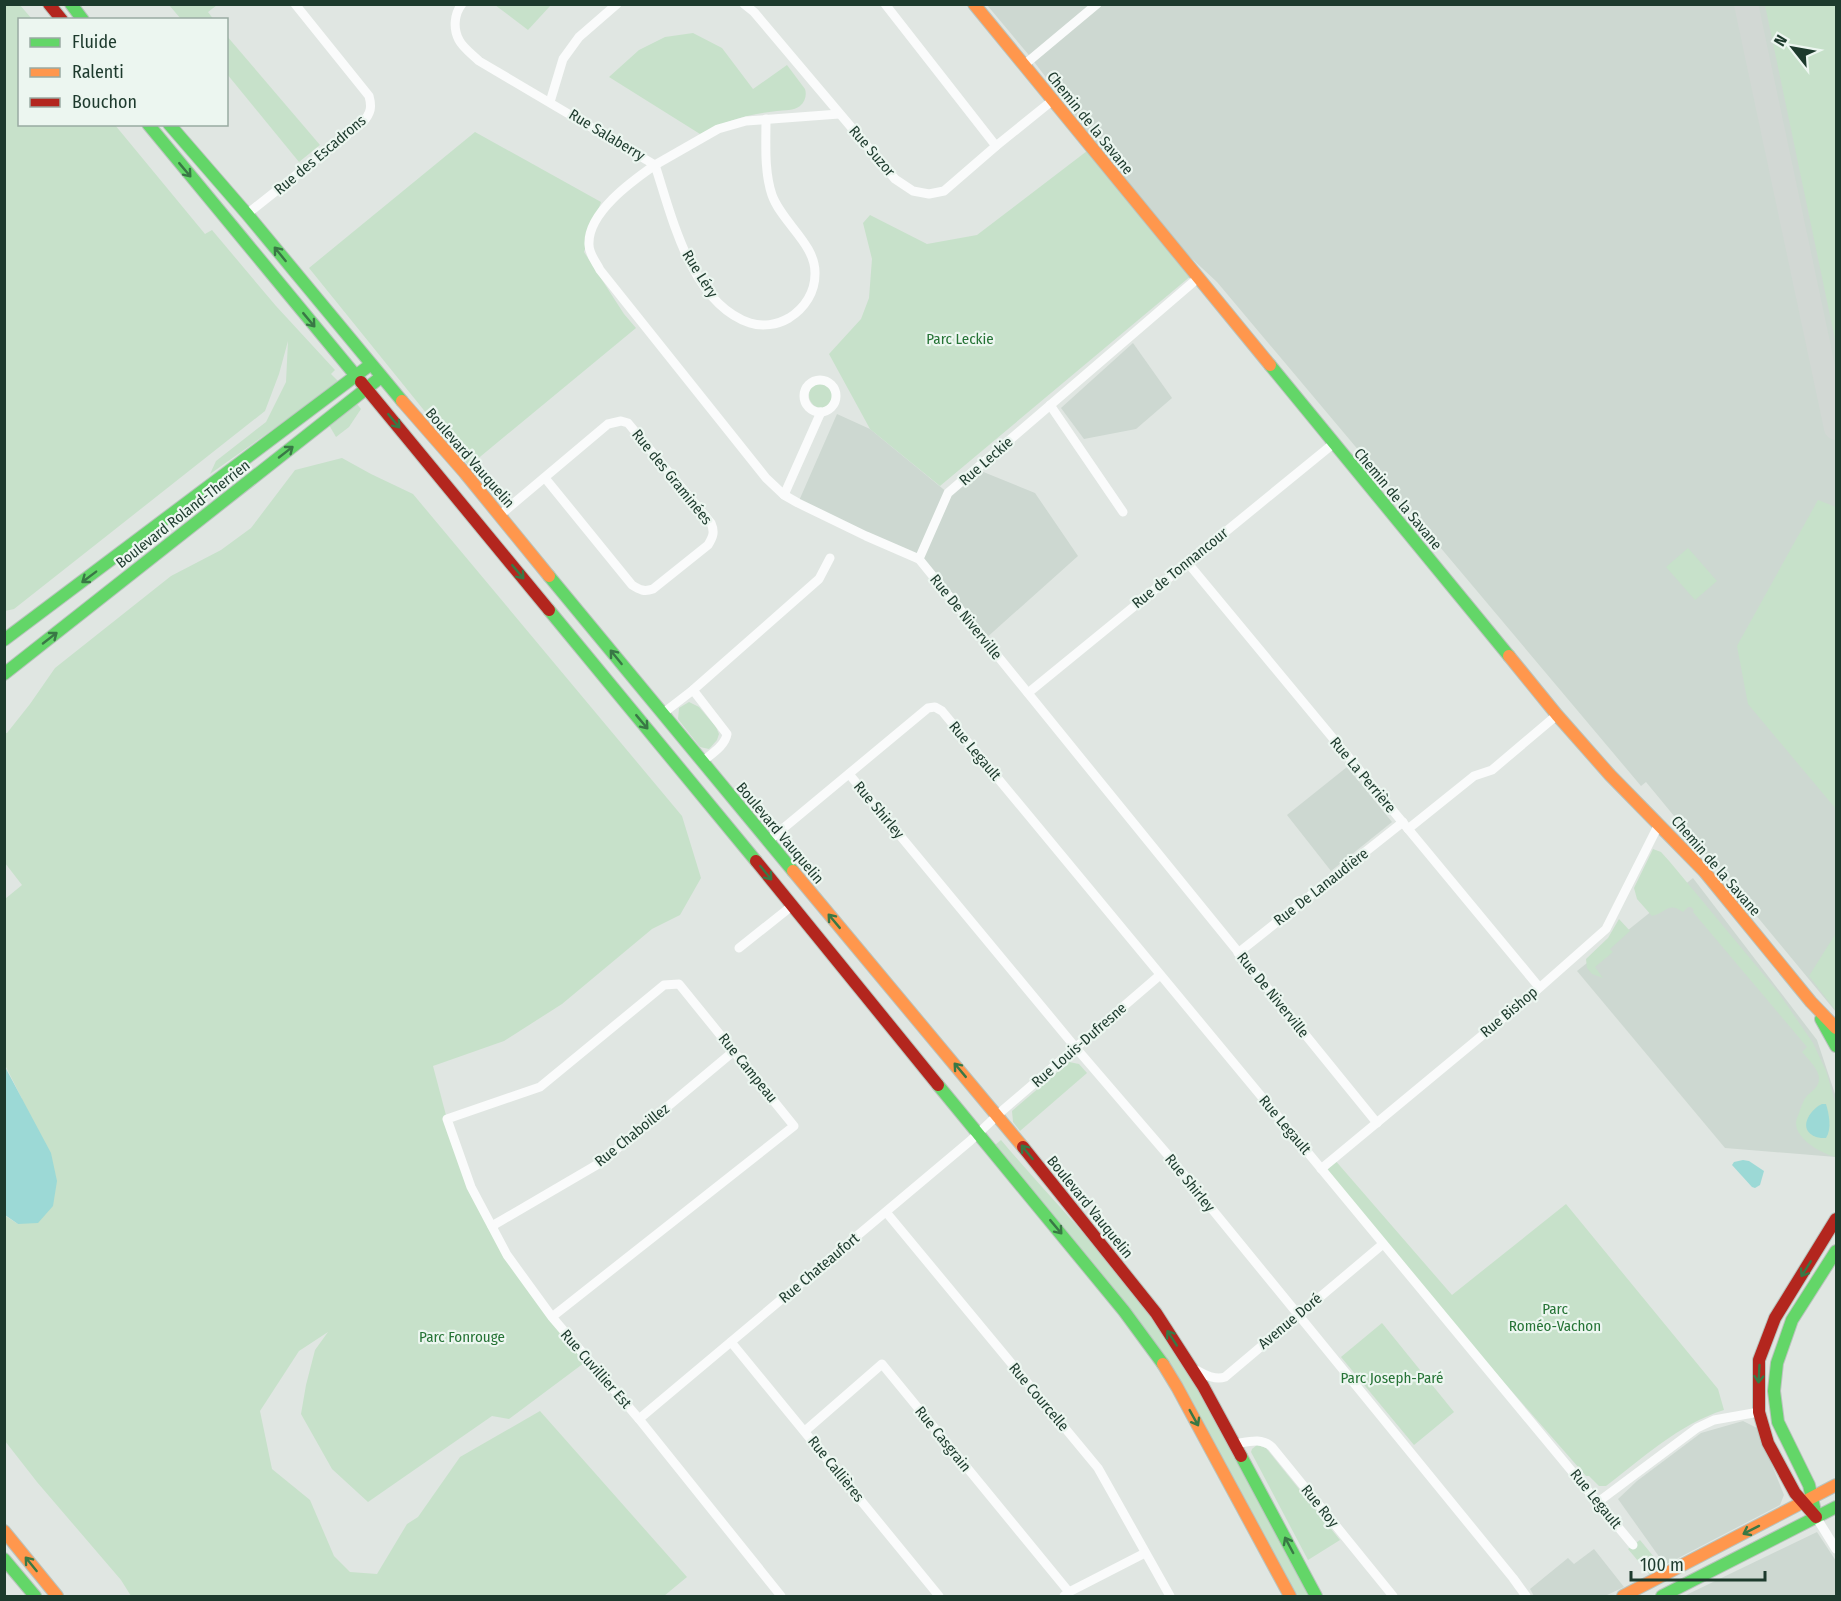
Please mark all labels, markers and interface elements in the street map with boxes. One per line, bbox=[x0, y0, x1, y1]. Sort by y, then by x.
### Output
legend bbox=[18, 18, 228, 126]
north arrow bbox=[1763, 18, 1823, 78]
text: Fluide bbox=[72, 31, 117, 53]
text: N bbox=[1770, 32, 1791, 50]
text: Ralenti bbox=[72, 61, 124, 83]
street label: Chemin de la Savane bbox=[1043, 68, 1137, 178]
text: Bouchon bbox=[72, 91, 137, 113]
street label: Rue Salaberry bbox=[566, 105, 648, 165]
street label: Rue des Escadrons bbox=[270, 111, 370, 199]
street label: Rue Suzor bbox=[845, 122, 899, 181]
one-way arrow bbox=[179, 162, 192, 178]
one-way arrow bbox=[273, 247, 287, 262]
street label: Rue Léry bbox=[678, 247, 722, 301]
one-way arrow bbox=[303, 312, 316, 328]
park label: Parc Leckie bbox=[926, 330, 994, 348]
street label: Boulevard Vauquelin bbox=[422, 404, 518, 512]
one-way arrow bbox=[387, 413, 401, 428]
street label: Rue des Graminées bbox=[628, 426, 716, 528]
street label: Rue Leckie bbox=[955, 433, 1017, 489]
street label: Chemin de la Savane bbox=[1350, 445, 1446, 553]
one-way arrow bbox=[278, 446, 294, 459]
street label: Boulevard Roland-Therrien bbox=[112, 456, 254, 572]
street label: Rue de Tonnancour bbox=[1128, 523, 1232, 612]
one-way arrow bbox=[511, 564, 525, 579]
one-way arrow bbox=[81, 571, 97, 583]
street label: Rue De Niverville bbox=[926, 571, 1006, 663]
one-way arrow bbox=[42, 631, 58, 644]
one-way arrow bbox=[610, 649, 623, 665]
one-way arrow bbox=[635, 714, 649, 729]
street label: Rue Legault bbox=[945, 718, 1005, 784]
street label: Rue La Perrière bbox=[1326, 734, 1400, 816]
street label: Rue Shirley bbox=[850, 778, 908, 843]
street label: Boulevard Vauquelin bbox=[732, 779, 828, 887]
street label: Chemin de la Savane bbox=[1668, 812, 1764, 920]
street label: Rue De Lanaudière bbox=[1270, 844, 1372, 930]
one-way arrow bbox=[760, 864, 773, 880]
one-way arrow bbox=[827, 914, 841, 929]
street label: Rue De Niverville bbox=[1233, 949, 1313, 1041]
street label: Rue Bishop bbox=[1477, 983, 1541, 1041]
street label: Rue Louis-Dufresne bbox=[1028, 999, 1130, 1091]
street label: Rue Campeau bbox=[715, 1030, 781, 1106]
one-way arrow bbox=[953, 1063, 967, 1078]
street label: Rue Legault bbox=[1255, 1092, 1315, 1158]
street label: Rue Chaboillez bbox=[591, 1100, 673, 1170]
one-way arrow bbox=[1020, 1144, 1033, 1160]
street label: Rue Shirley bbox=[1161, 1150, 1219, 1216]
street label: Boulevard Vauquelin bbox=[1043, 1152, 1137, 1262]
one-way arrow bbox=[1049, 1219, 1062, 1235]
street label: Rue Chateaufort bbox=[775, 1229, 863, 1307]
one-way arrow bbox=[1800, 1260, 1812, 1277]
street label: Avenue Doré bbox=[1255, 1289, 1325, 1353]
park label: Parc Roméo-Vachon bbox=[1509, 1300, 1601, 1335]
street label: Rue Cuvillier Est bbox=[557, 1326, 635, 1412]
park label: Parc Fonrouge bbox=[419, 1328, 505, 1346]
one-way arrow bbox=[1166, 1330, 1179, 1347]
street label: Rue Courcelle bbox=[1005, 1359, 1073, 1435]
one-way arrow bbox=[1753, 1363, 1764, 1383]
park label: Parc Joseph-Paré bbox=[1340, 1369, 1444, 1387]
street label: Rue Casgrain bbox=[911, 1403, 975, 1475]
one-way arrow bbox=[1189, 1409, 1201, 1426]
street label: Rue Callières bbox=[804, 1432, 868, 1506]
street label: Rue Legault bbox=[1567, 1466, 1626, 1533]
street label: Rue Roy bbox=[1297, 1481, 1343, 1531]
one-way arrow bbox=[1743, 1524, 1760, 1536]
one-way arrow bbox=[1283, 1536, 1294, 1554]
scale bar bbox=[1631, 1544, 1764, 1582]
text: 100 m bbox=[1640, 1554, 1684, 1576]
one-way arrow bbox=[24, 1556, 37, 1572]

